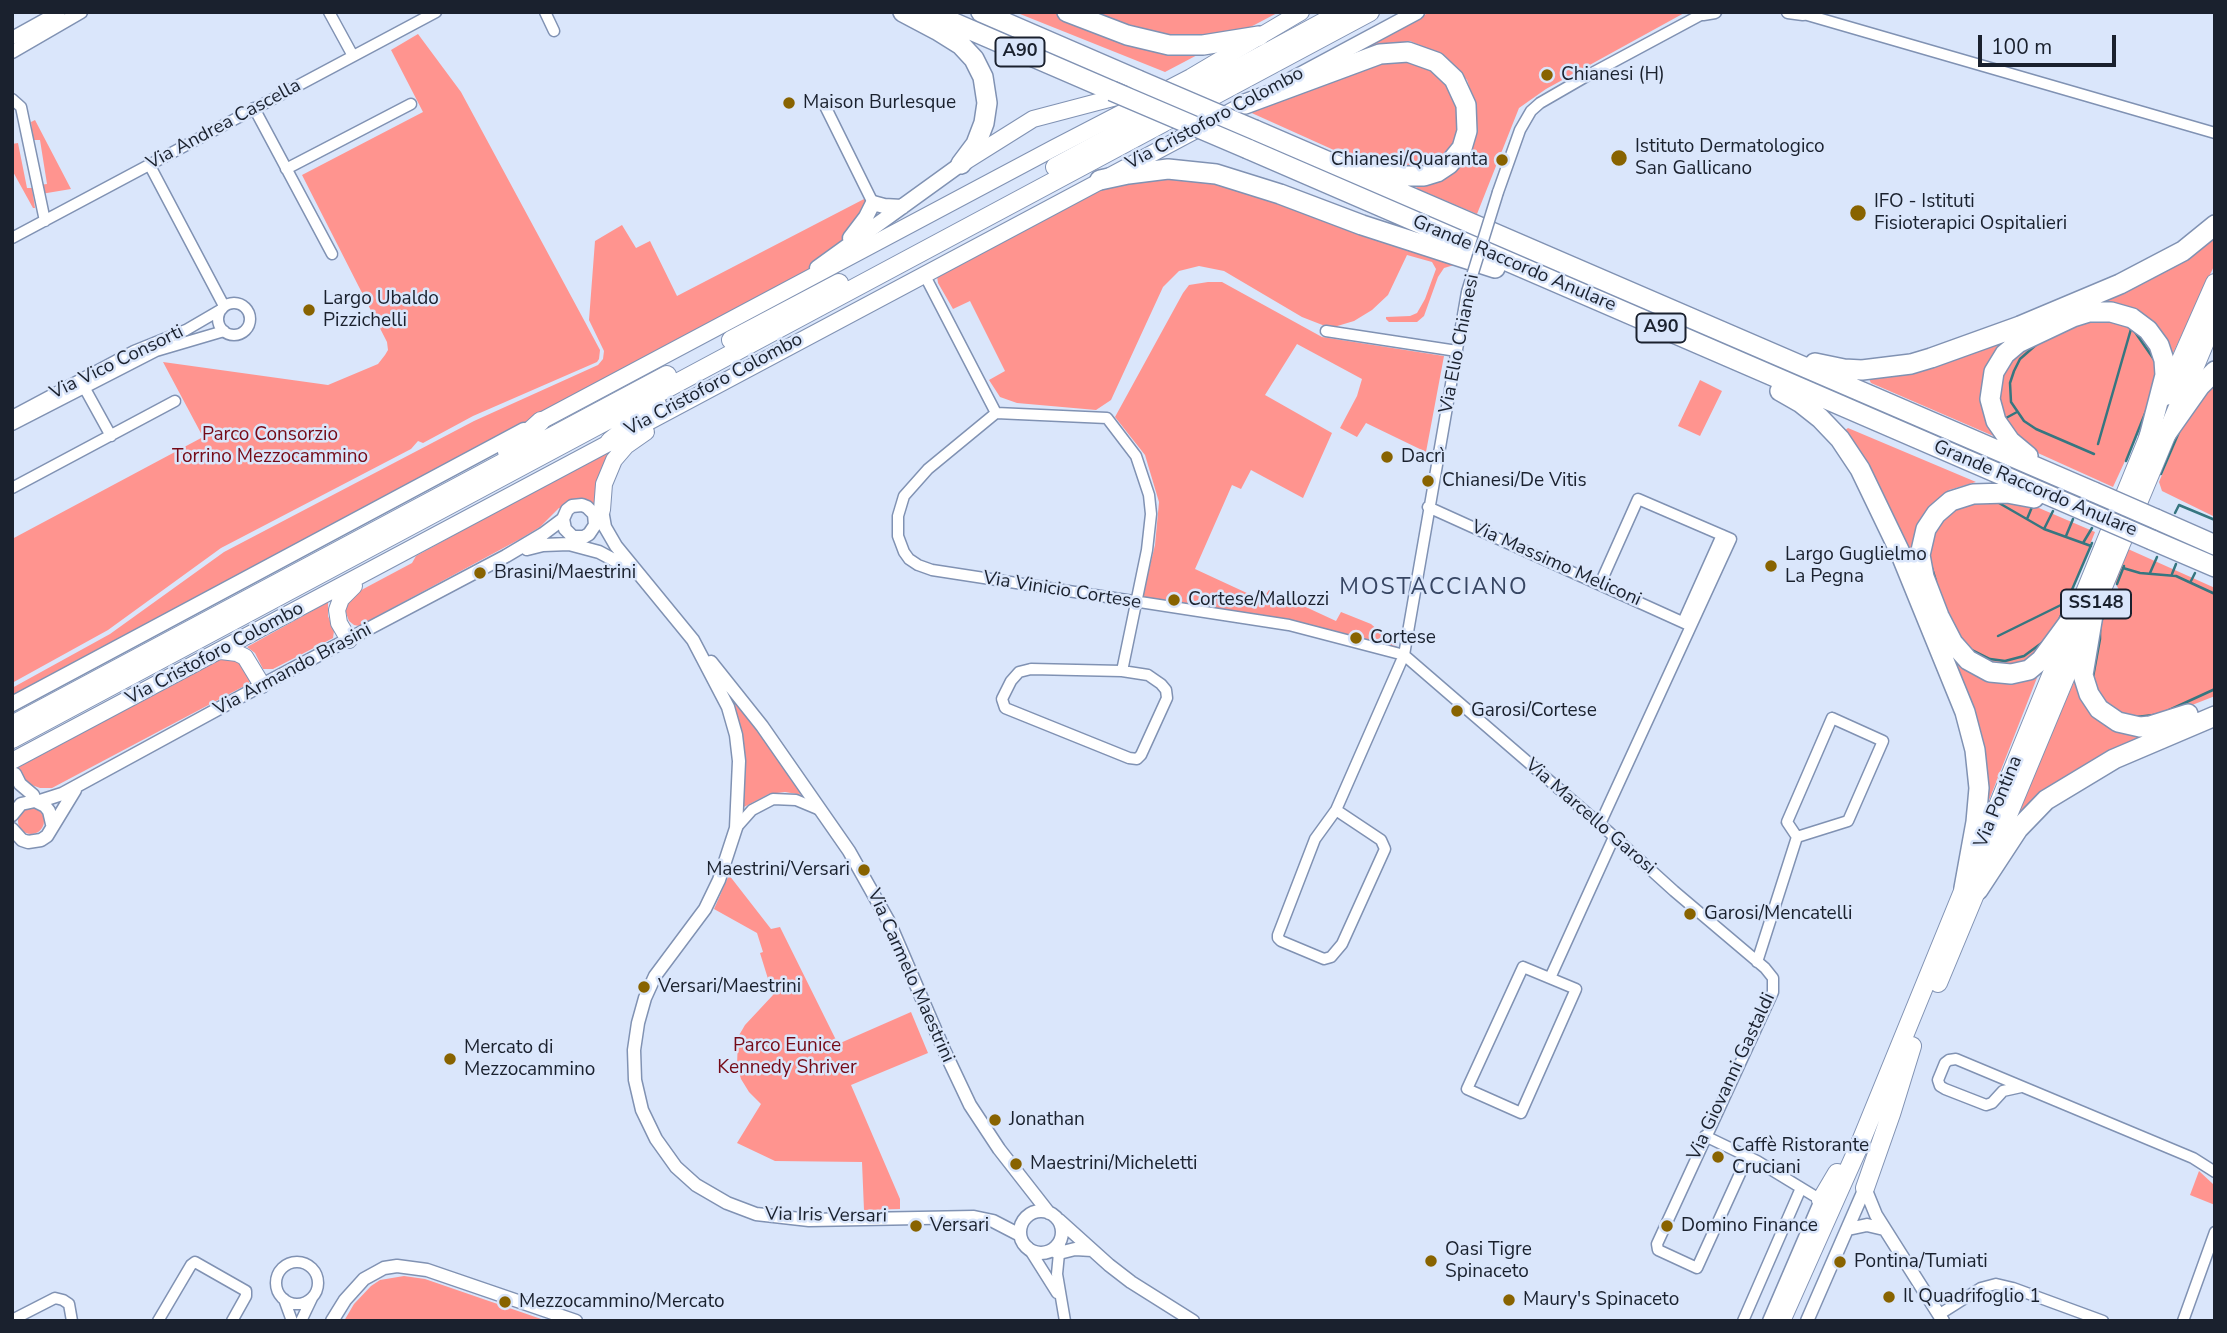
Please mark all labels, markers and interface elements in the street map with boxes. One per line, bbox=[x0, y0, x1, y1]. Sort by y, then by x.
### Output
scale bar bbox=[1982, 21, 2120, 65]
text: 100 m bbox=[1991, 33, 2052, 61]
road number: A90 bbox=[996, 38, 1044, 66]
street label: Via Cristoforo Colombo bbox=[1122, 62, 1308, 176]
place label: Chianesi (H) bbox=[1561, 64, 1665, 86]
marker: Chianesi (H) bbox=[1539, 67, 1555, 83]
street label: Via Andrea Cascella bbox=[143, 75, 305, 175]
place label: Maison Burlesque bbox=[803, 92, 956, 114]
marker: Maison Burlesque bbox=[781, 95, 797, 111]
place label: Istituto Dermatologico San Gallicano bbox=[1635, 136, 1825, 180]
marker: Istituto Dermatologico San Gallicano bbox=[1609, 148, 1629, 168]
place label: Chianesi/Quaranta bbox=[1331, 149, 1488, 171]
marker: Chianesi/Quaranta bbox=[1494, 152, 1510, 168]
place label: IFO - Istituti Fisioterapici Ospitalieri bbox=[1874, 191, 2067, 235]
marker: IFO - Istituti Fisioterapici Ospitalieri bbox=[1848, 203, 1868, 223]
street label: Grande Raccordo Anulare bbox=[1409, 211, 1619, 317]
street label: Via Elio Chianesi bbox=[1435, 272, 1485, 416]
place label: Largo Ubaldo Pizzichelli bbox=[323, 288, 439, 332]
marker: Largo Ubaldo Pizzichelli bbox=[301, 302, 317, 318]
road number: A90 bbox=[1636, 314, 1686, 342]
street label: Via Vico Consorti bbox=[47, 321, 187, 405]
street label: Via Cristoforo Colombo bbox=[621, 328, 807, 442]
park label: Parco Consorzio Torrino Mezzocammino bbox=[172, 424, 368, 468]
street label: Grande Raccordo Anulare bbox=[1930, 436, 2140, 542]
place label: Dacrì bbox=[1401, 446, 1445, 468]
marker: Dacrì bbox=[1379, 449, 1395, 465]
place label: Chianesi/De Vitis bbox=[1442, 470, 1587, 492]
marker: Chianesi/De Vitis bbox=[1420, 473, 1436, 489]
street label: Via Massimo Meliconi bbox=[1467, 516, 1645, 612]
place label: Largo Guglielmo La Pegna bbox=[1785, 544, 1927, 588]
marker: Largo Guglielmo La Pegna bbox=[1763, 558, 1779, 574]
place label: Brasini/Maestrini bbox=[494, 562, 636, 584]
marker: Brasini/Maestrini bbox=[472, 565, 488, 581]
street label: Via Vinicio Cortese bbox=[981, 567, 1143, 615]
district label: MOSTACCIANO bbox=[1341, 574, 1527, 602]
place label: Cortese/Mallozzi bbox=[1188, 589, 1329, 611]
road number: SS148 bbox=[2061, 590, 2131, 618]
marker: Cortese/Mallozzi bbox=[1166, 592, 1182, 608]
street label: Via Cristoforo Colombo bbox=[122, 597, 308, 711]
street label: Via Armando Brasini bbox=[210, 619, 376, 721]
place label: Cortese bbox=[1370, 627, 1436, 649]
marker: Cortese bbox=[1348, 630, 1364, 646]
place label: Garosi/Cortese bbox=[1471, 700, 1597, 722]
marker: Garosi/Cortese bbox=[1449, 703, 1465, 719]
street label: Via Pontina bbox=[1970, 753, 2028, 851]
street label: Via Marcello Garosi bbox=[1520, 754, 1660, 880]
place label: Maestrini/Versari bbox=[706, 859, 850, 881]
marker: Maestrini/Versari bbox=[856, 862, 872, 878]
street label: Via Carmelo Maestrini bbox=[861, 886, 959, 1066]
place label: Garosi/Mencatelli bbox=[1704, 903, 1852, 925]
marker: Garosi/Mencatelli bbox=[1682, 906, 1698, 922]
place label: Versari/Maestrini bbox=[658, 976, 801, 998]
marker: Versari/Maestrini bbox=[636, 979, 652, 995]
street label: Via Giovanni Gastaldi bbox=[1683, 990, 1781, 1164]
park label: Parco Eunice Kennedy Shriver bbox=[717, 1035, 857, 1079]
place label: Mercato di Mezzocammino bbox=[464, 1037, 595, 1081]
marker: Mercato di Mezzocammino bbox=[442, 1051, 458, 1067]
place label: Jonathan bbox=[1009, 1109, 1085, 1131]
marker: Jonathan bbox=[987, 1112, 1003, 1128]
place label: Caffè Ristorante Cruciani bbox=[1732, 1135, 1869, 1179]
marker: Caffè Ristorante Cruciani bbox=[1710, 1149, 1726, 1165]
place label: Maestrini/Micheletti bbox=[1030, 1153, 1197, 1175]
marker: Maestrini/Micheletti bbox=[1008, 1156, 1024, 1172]
street label: Via Iris Versari bbox=[765, 1204, 887, 1228]
place label: Versari bbox=[930, 1215, 989, 1237]
place label: Domino Finance bbox=[1681, 1215, 1818, 1237]
marker: Versari bbox=[908, 1218, 924, 1234]
marker: Domino Finance bbox=[1659, 1218, 1675, 1234]
place label: Oasi Tigre Spinaceto bbox=[1445, 1239, 1532, 1283]
place label: Pontina/Tumiati bbox=[1854, 1251, 1988, 1273]
marker: Oasi Tigre Spinaceto bbox=[1423, 1253, 1439, 1269]
marker: Pontina/Tumiati bbox=[1832, 1254, 1848, 1270]
place label: Il Quadrifoglio 1 bbox=[1903, 1286, 2041, 1308]
place label: Maury's Spinaceto bbox=[1523, 1289, 1679, 1311]
marker: Il Quadrifoglio 1 bbox=[1881, 1289, 1897, 1305]
place label: Mezzocammino/Mercato bbox=[519, 1291, 725, 1313]
marker: Maury's Spinaceto bbox=[1501, 1292, 1517, 1308]
marker: Mezzocammino/Mercato bbox=[497, 1294, 513, 1310]

